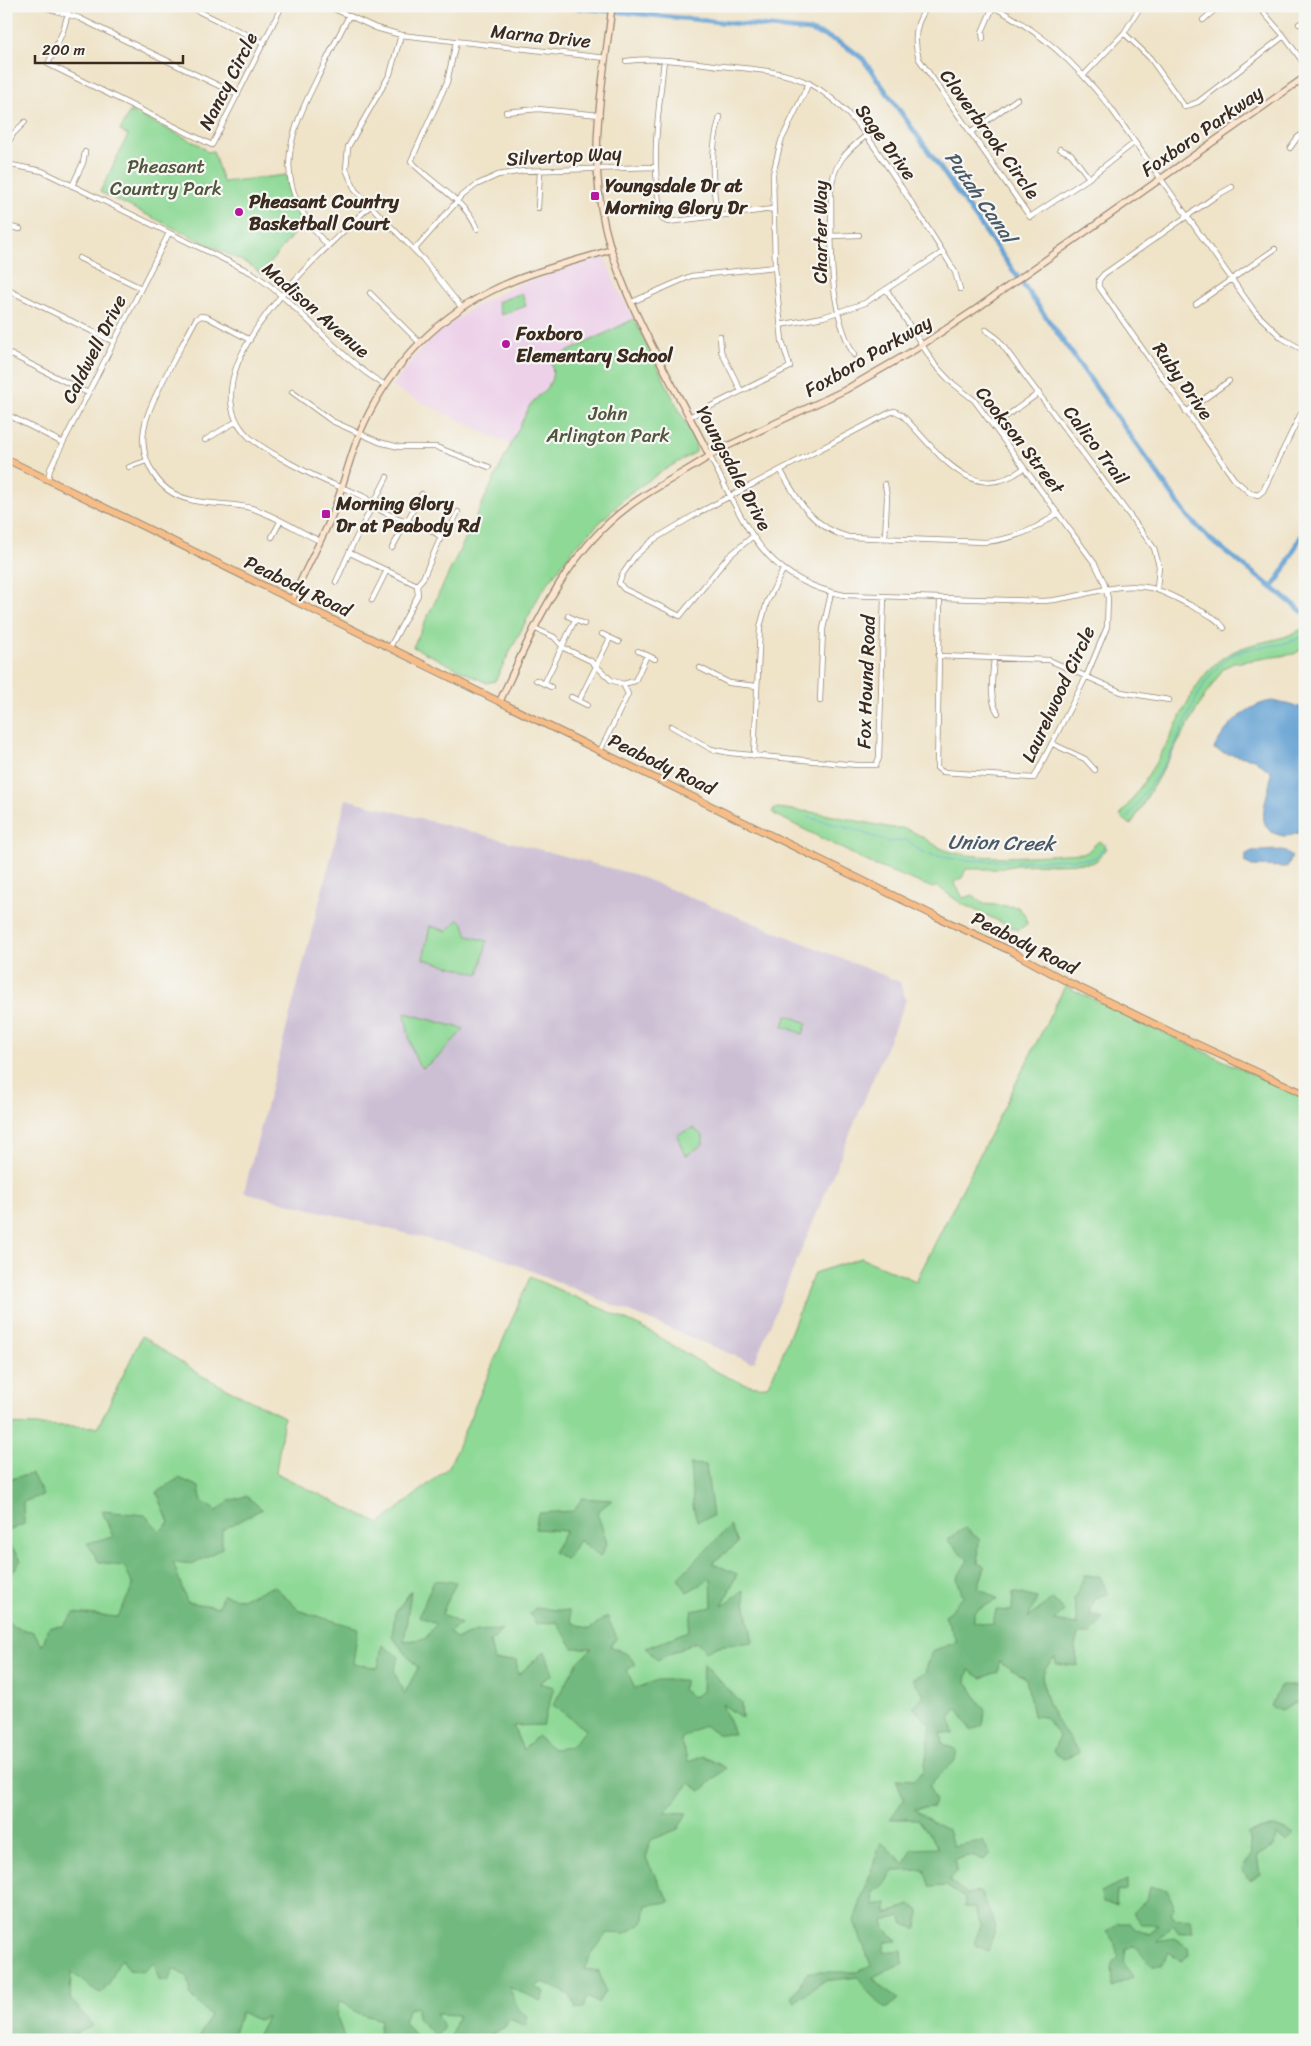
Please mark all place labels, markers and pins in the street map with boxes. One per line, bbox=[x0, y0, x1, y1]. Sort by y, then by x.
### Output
place label: Youngsdale Dr at Morning Glory Dr bbox=[604, 169, 749, 224]
place label: Pheasant Country Basketball Court bbox=[249, 185, 400, 240]
marker: Youngsdale Dr at Morning Glory Dr bbox=[589, 190, 601, 202]
marker: Pheasant Country Basketball Court bbox=[233, 206, 245, 218]
place label: Foxboro Elementary School bbox=[515, 317, 673, 372]
marker: Foxboro Elementary School bbox=[500, 338, 512, 350]
place label: Morning Glory Dr at Peabody Rd bbox=[335, 487, 481, 542]
marker: Morning Glory Dr at Peabody Rd bbox=[320, 508, 332, 520]

